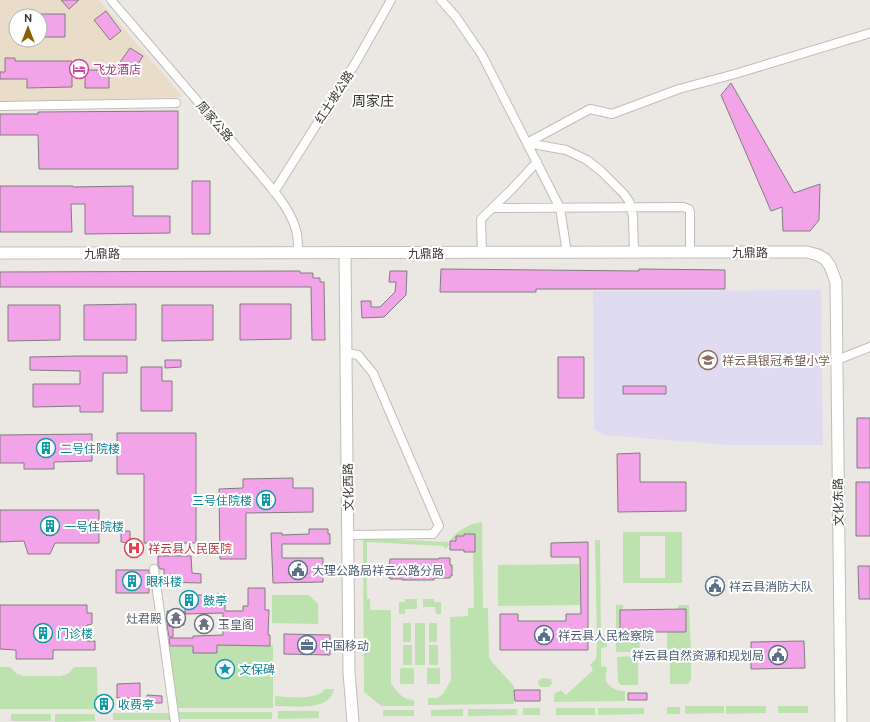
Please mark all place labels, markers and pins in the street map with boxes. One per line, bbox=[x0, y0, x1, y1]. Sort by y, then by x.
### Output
hotel icon: 飞龙酒店 bbox=[68, 58, 90, 80]
place label: 飞龙酒店 bbox=[93, 63, 141, 76]
school or university icon: 祥云县银冠希望小学 bbox=[697, 349, 719, 371]
place label: 祥云县银冠希望小学 bbox=[722, 354, 830, 367]
building icon: 二号住院楼 bbox=[35, 437, 57, 459]
place label: 二号住院楼 bbox=[60, 442, 120, 455]
building icon: 三号住院楼 bbox=[255, 489, 277, 511]
place label: 三号住院楼 bbox=[192, 494, 252, 507]
building icon: 一号住院楼 bbox=[39, 515, 61, 537]
place label: 一号住院楼 bbox=[64, 520, 124, 533]
hospital icon: 祥云县人民医院 bbox=[123, 537, 145, 559]
place label: 祥云县人民医院 bbox=[148, 542, 232, 555]
public building icon: 大理公路局祥云公路分局 bbox=[287, 559, 309, 581]
place label: 大理公路局祥云公路分局 bbox=[312, 564, 444, 577]
building icon: 眼科楼 bbox=[121, 570, 143, 592]
place label: 眼科楼 bbox=[146, 575, 182, 588]
public building icon: 祥云县消防大队 bbox=[704, 575, 726, 597]
place label: 祥云县消防大队 bbox=[729, 580, 813, 593]
building icon: 鼓亭 bbox=[178, 589, 200, 611]
place label: 鼓亭 bbox=[203, 594, 227, 607]
temple icon: 灶君殿 bbox=[165, 607, 187, 629]
place label: 灶君殿 bbox=[126, 612, 162, 625]
temple icon: 玉皇阁 bbox=[193, 613, 215, 635]
place label: 玉皇阁 bbox=[218, 618, 254, 631]
building icon: 门诊楼 bbox=[32, 622, 54, 644]
public building icon: 祥云县人民检察院 bbox=[533, 624, 555, 646]
place label: 门诊楼 bbox=[57, 627, 93, 640]
place label: 祥云县人民检察院 bbox=[558, 629, 654, 642]
office icon: 中国移动 bbox=[296, 634, 318, 656]
place label: 中国移动 bbox=[321, 639, 369, 652]
public building icon: 祥云县自然资源和规划局 bbox=[767, 644, 789, 666]
place label: 祥云县自然资源和规划局 bbox=[632, 649, 764, 662]
place icon: 文保碑 bbox=[214, 658, 236, 680]
place label: 文保碑 bbox=[239, 663, 275, 676]
building icon: 收费亭 bbox=[93, 693, 115, 715]
place label: 收费亭 bbox=[118, 698, 154, 711]

